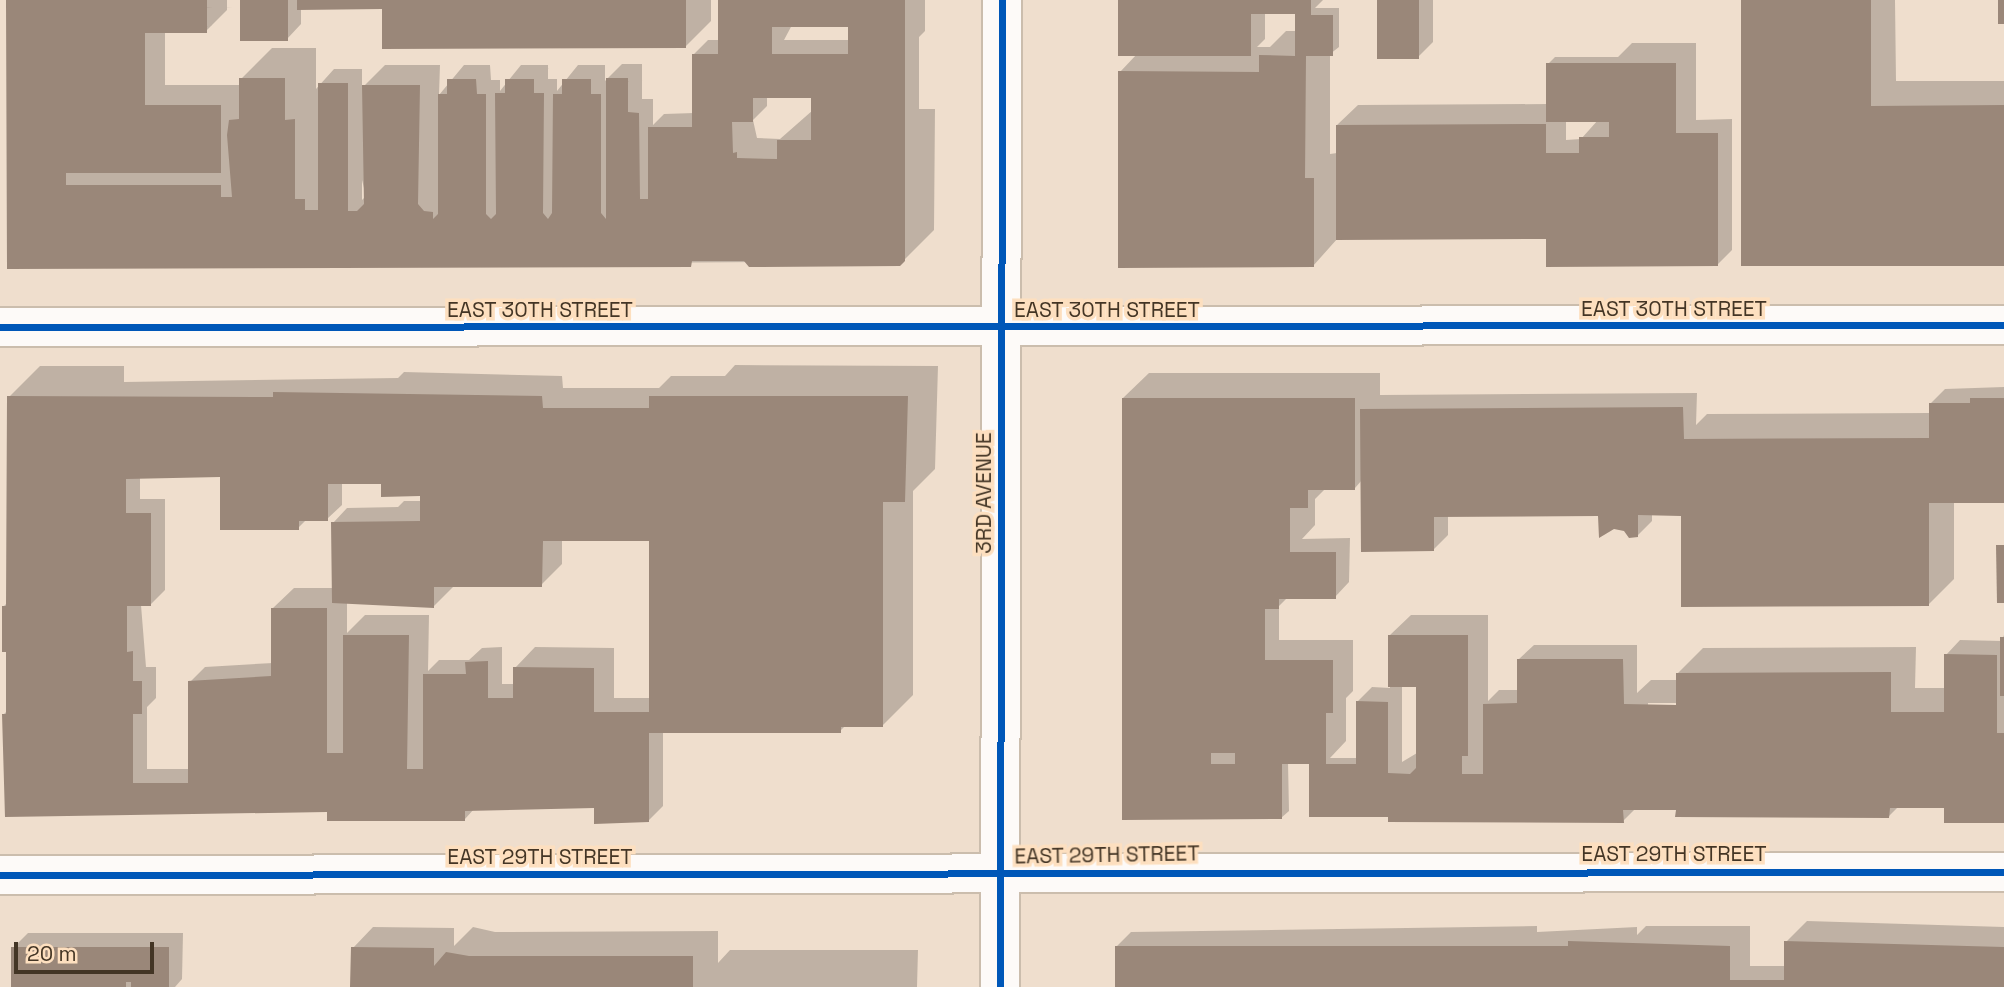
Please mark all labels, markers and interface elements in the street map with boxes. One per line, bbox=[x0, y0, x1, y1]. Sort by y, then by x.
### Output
street label: EAST 30TH STREET bbox=[1581, 296, 1767, 322]
street label: EAST 30TH STREET bbox=[447, 297, 633, 323]
street label: EAST 30TH STREET bbox=[1014, 297, 1200, 323]
street label: 3RD AVENUE bbox=[971, 432, 997, 554]
street label: EAST 29TH STREET bbox=[1014, 841, 1200, 869]
street label: EAST 29TH STREET bbox=[1581, 841, 1767, 867]
street label: EAST 29TH STREET bbox=[447, 844, 633, 870]
scale bar bbox=[18, 928, 158, 972]
text: 20 m bbox=[27, 940, 77, 967]

